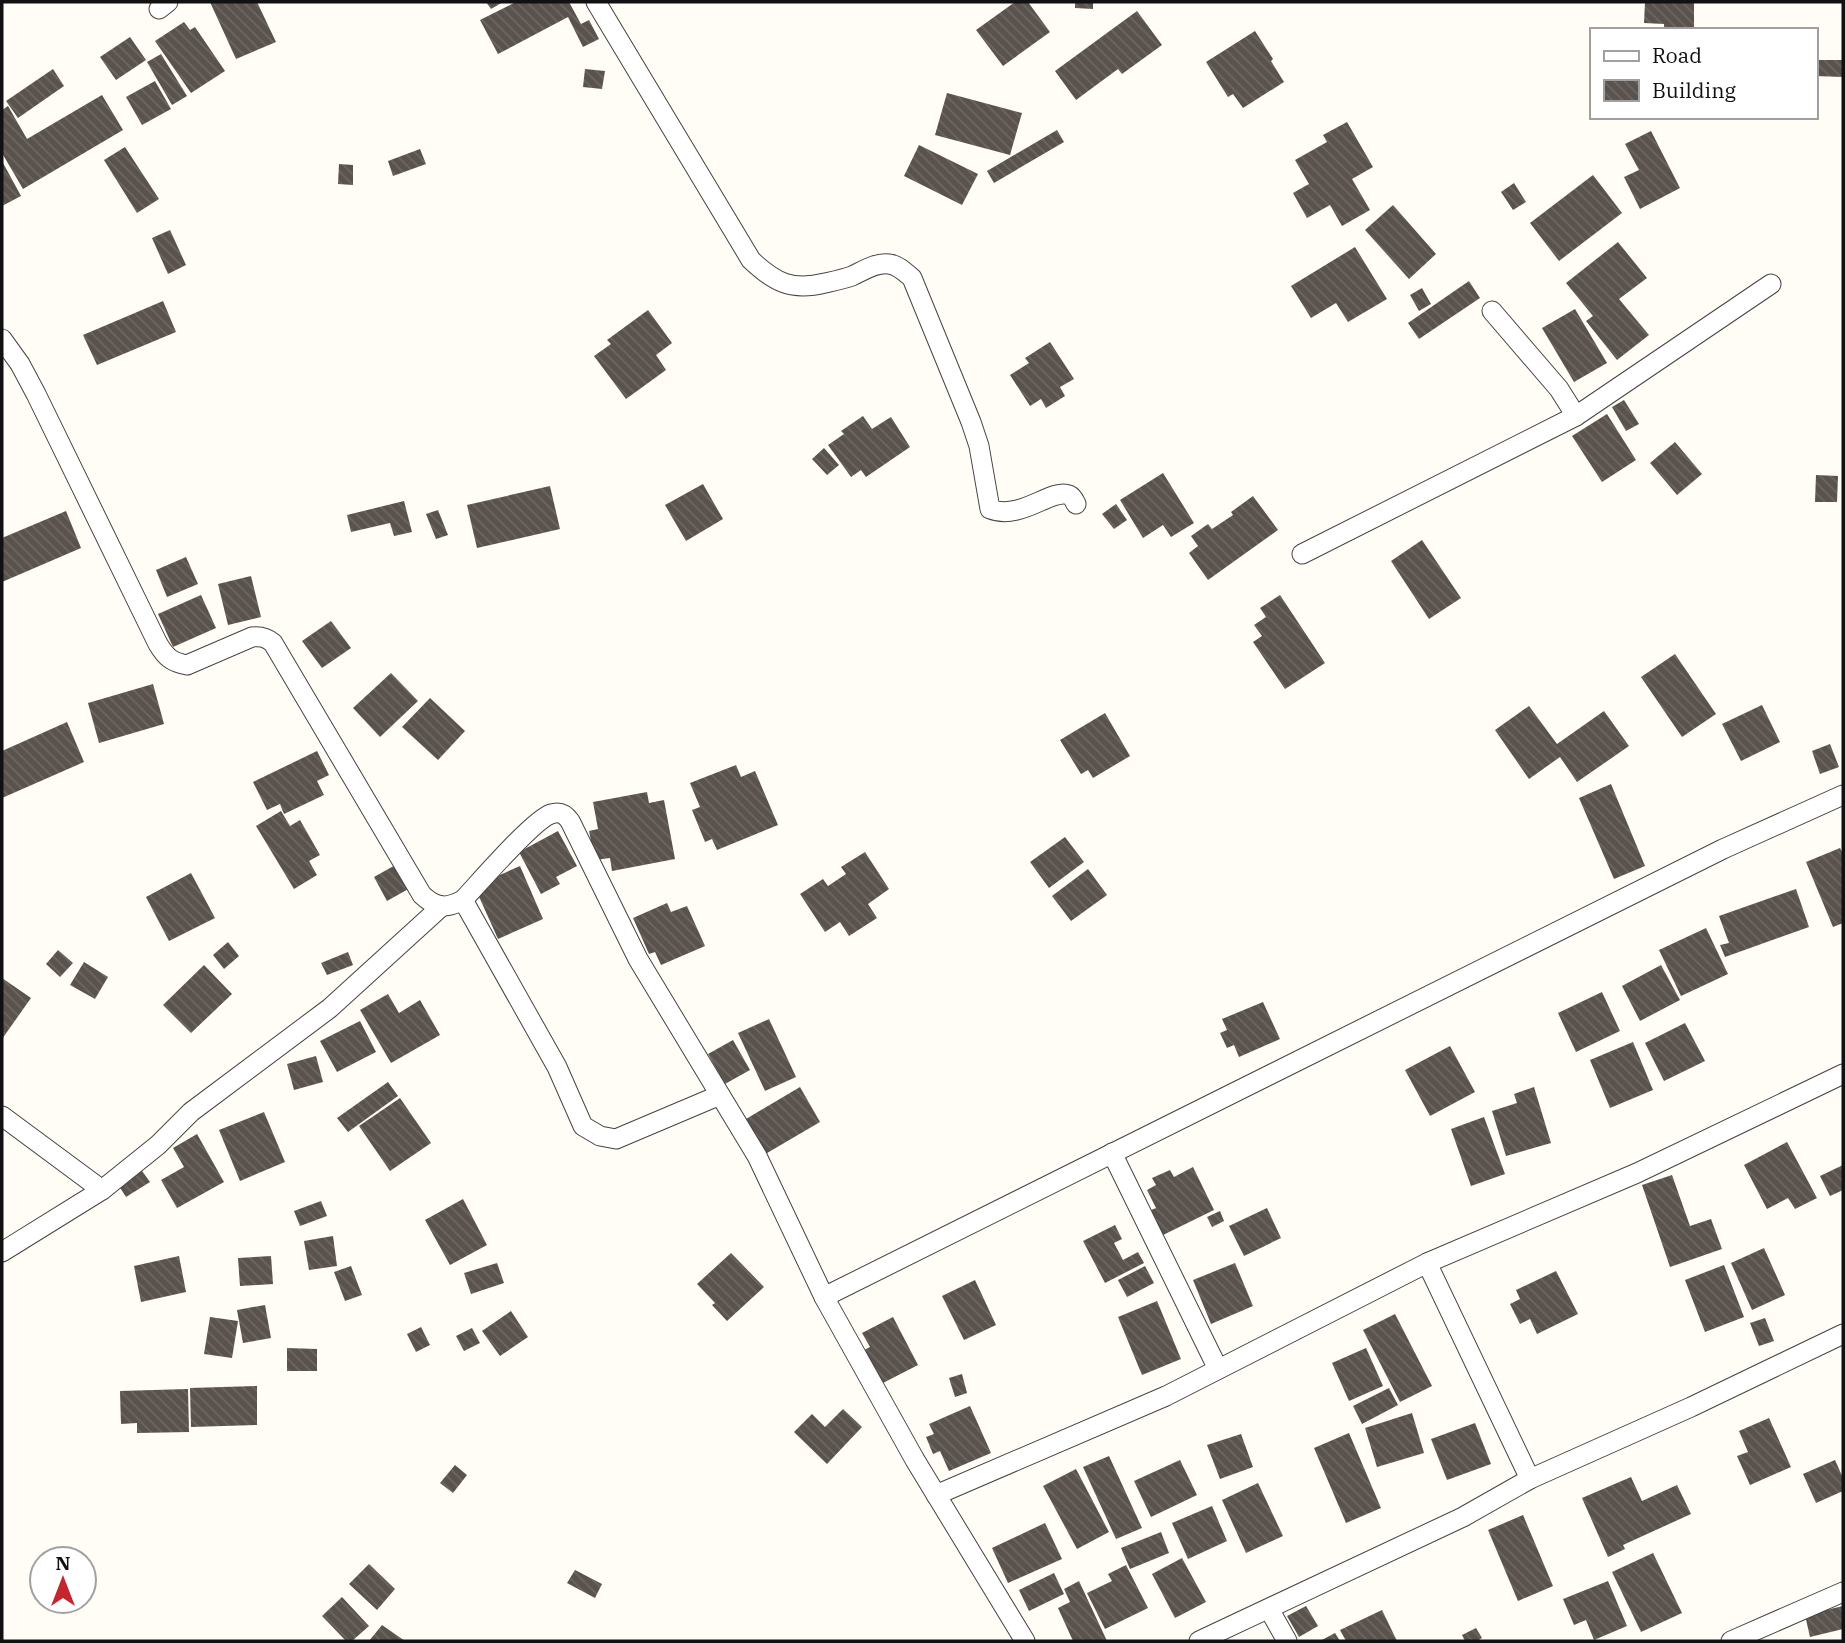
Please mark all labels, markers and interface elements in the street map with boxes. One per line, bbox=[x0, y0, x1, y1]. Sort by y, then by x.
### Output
legend bbox=[1590, 28, 1817, 119]
text: Road bbox=[1652, 41, 1702, 69]
text: Building bbox=[1652, 76, 1737, 104]
north arrow bbox=[28, 1545, 98, 1615]
text: N bbox=[55, 1551, 71, 1575]

